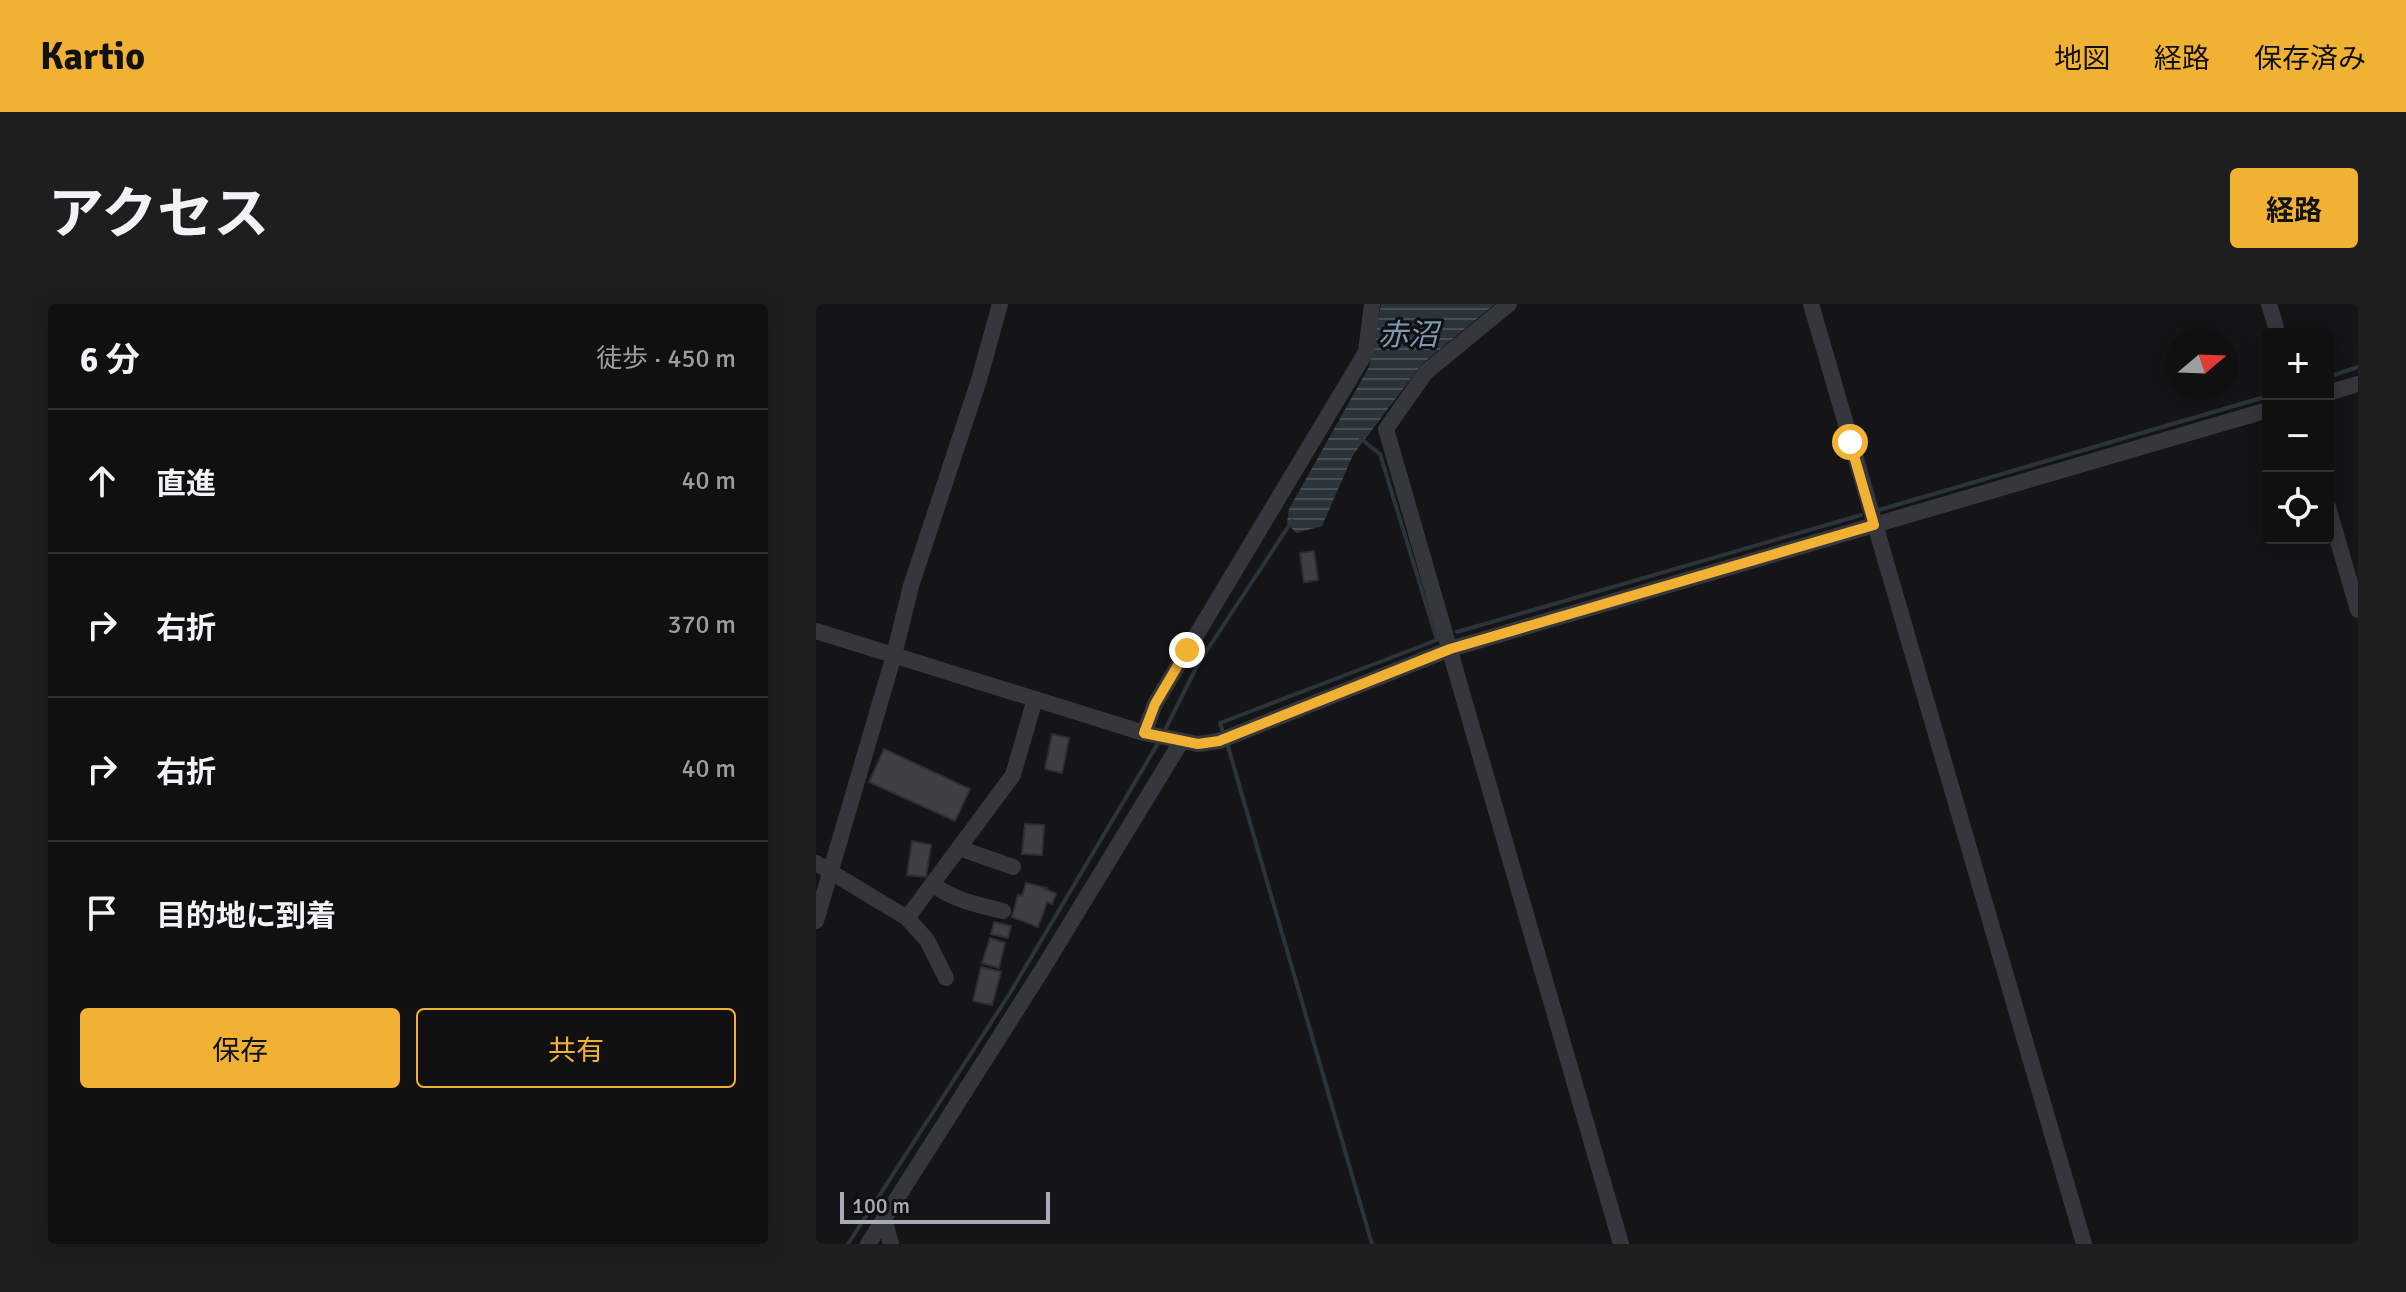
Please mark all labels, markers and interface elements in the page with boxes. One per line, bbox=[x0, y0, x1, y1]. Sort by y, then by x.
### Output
text: Kartio bbox=[40, 33, 145, 80]
text: 地図 bbox=[2054, 42, 2110, 76]
text: 経路 bbox=[2154, 42, 2210, 76]
text: 保存済み bbox=[2254, 42, 2366, 76]
button: 経路 bbox=[2230, 168, 2358, 248]
text: アクセス bbox=[48, 180, 269, 249]
water label: 赤沼 bbox=[1378, 317, 1442, 354]
north arrow bbox=[2166, 328, 2238, 400]
map controls bbox=[2262, 328, 2334, 544]
button: + bbox=[2262, 328, 2334, 400]
text: 6 分 bbox=[80, 339, 140, 381]
text: 徒歩 · 450 m bbox=[596, 343, 736, 375]
button: − bbox=[2262, 400, 2334, 472]
route start bbox=[1832, 424, 1868, 460]
icon: ahead bbox=[80, 459, 124, 503]
text: 40 m bbox=[681, 465, 736, 497]
text: 直進 bbox=[156, 466, 216, 503]
button: locate bbox=[2262, 472, 2334, 544]
icon: right bbox=[80, 603, 124, 647]
text: 370 m bbox=[667, 609, 736, 641]
text: 右折 bbox=[156, 610, 216, 647]
route end bbox=[1169, 632, 1205, 668]
icon: right bbox=[80, 747, 124, 791]
text: 40 m bbox=[681, 753, 736, 785]
text: 右折 bbox=[156, 754, 216, 791]
icon: arrive bbox=[80, 891, 124, 935]
text: 目的地に到着 bbox=[156, 898, 336, 935]
button: 保存 bbox=[80, 1008, 400, 1088]
button: 共有 bbox=[416, 1008, 736, 1088]
scale bar bbox=[840, 1188, 1050, 1224]
text: 100 m bbox=[852, 1192, 910, 1219]

